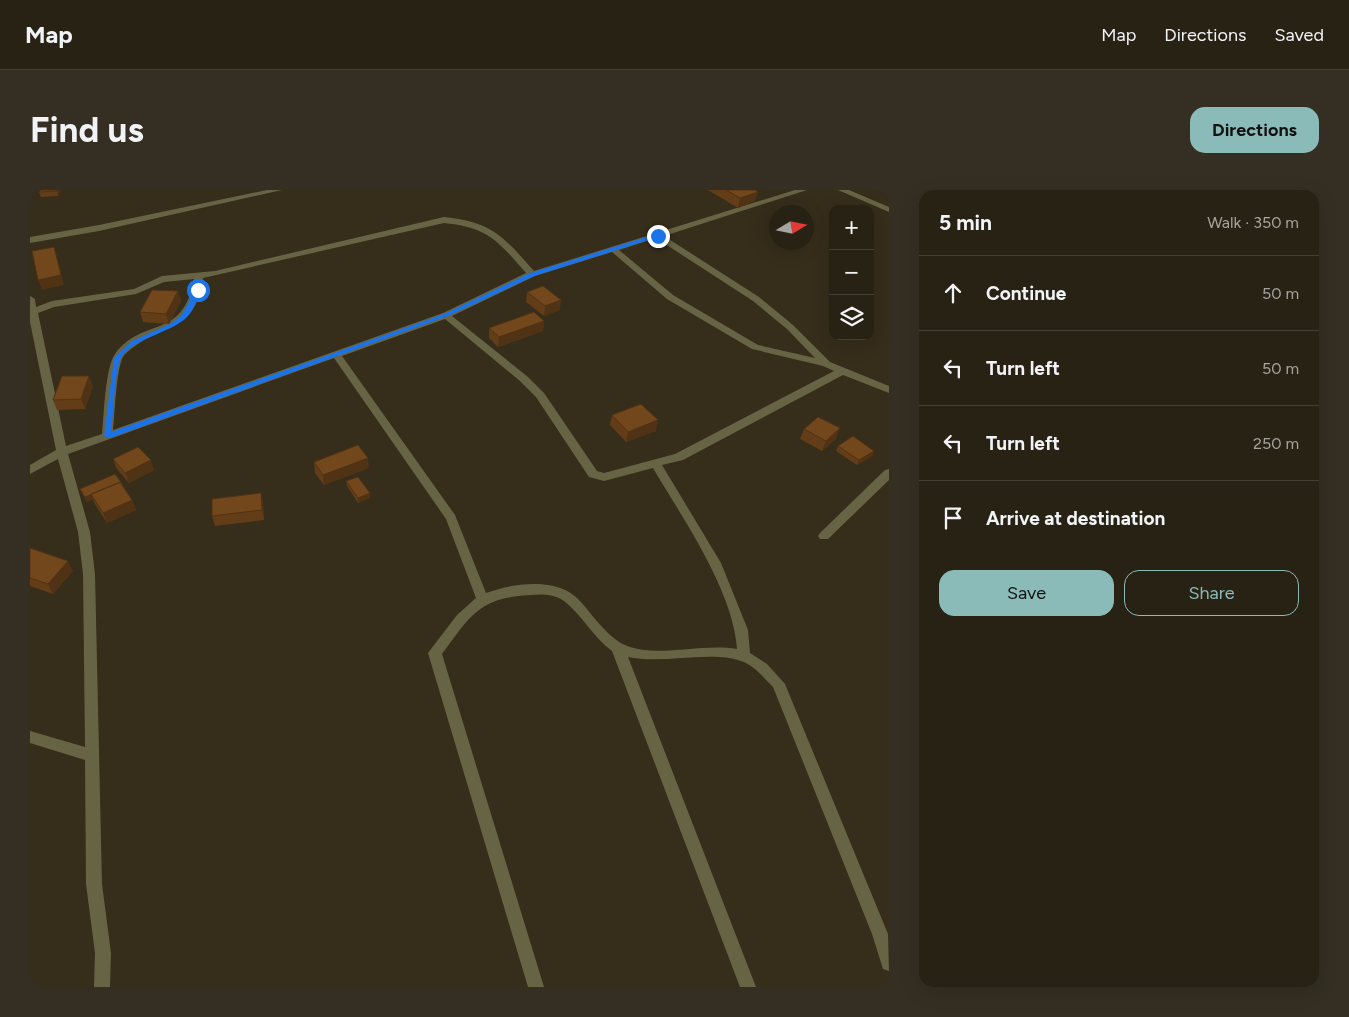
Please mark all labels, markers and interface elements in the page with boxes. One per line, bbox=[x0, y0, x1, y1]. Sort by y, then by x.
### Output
text: Map bbox=[25, 20, 73, 49]
text: Map bbox=[1101, 24, 1136, 46]
text: Directions bbox=[1164, 24, 1246, 46]
text: Saved bbox=[1274, 24, 1324, 46]
button: Directions bbox=[1190, 107, 1319, 153]
text: Find us bbox=[30, 109, 144, 151]
north arrow bbox=[769, 205, 814, 250]
map controls bbox=[829, 205, 874, 340]
button: + bbox=[829, 205, 874, 250]
text: 5 min bbox=[939, 210, 992, 235]
text: Walk · 350 m bbox=[1207, 213, 1299, 232]
route end bbox=[647, 225, 670, 248]
button: − bbox=[829, 250, 874, 295]
route start bbox=[187, 279, 210, 302]
icon: ahead bbox=[939, 279, 967, 307]
text: Continue bbox=[986, 282, 1066, 305]
text: 50 m bbox=[1262, 284, 1299, 303]
button: layers bbox=[829, 295, 874, 340]
icon: left bbox=[939, 354, 967, 382]
text: Turn left bbox=[986, 357, 1060, 380]
text: 50 m bbox=[1262, 359, 1299, 378]
icon: left bbox=[939, 429, 967, 457]
text: Turn left bbox=[986, 432, 1060, 455]
text: 250 m bbox=[1253, 434, 1299, 453]
icon: arrive bbox=[939, 504, 967, 532]
text: Arrive at destination bbox=[986, 507, 1165, 530]
button: Save bbox=[939, 570, 1114, 616]
button: Share bbox=[1124, 570, 1299, 616]

